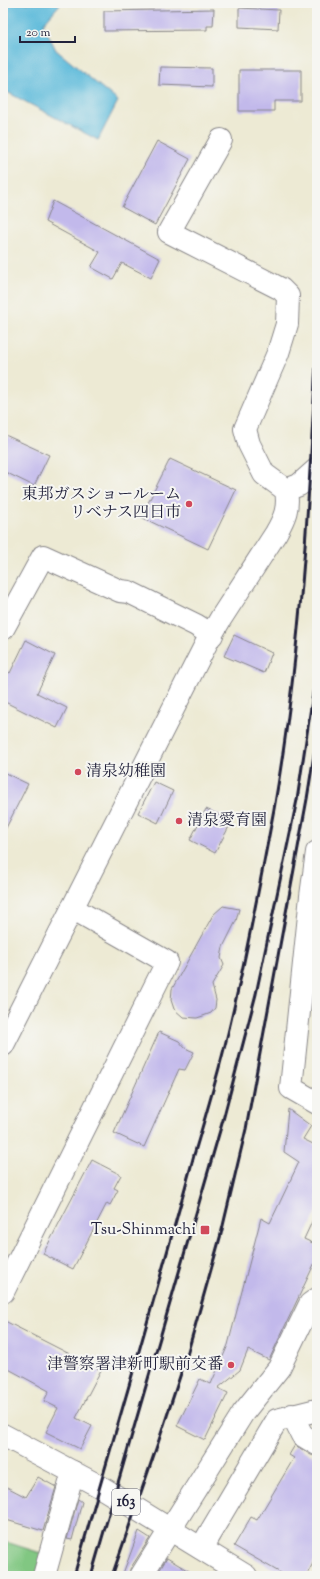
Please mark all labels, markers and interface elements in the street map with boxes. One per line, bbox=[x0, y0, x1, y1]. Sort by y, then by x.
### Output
scale bar bbox=[20, 18, 75, 44]
text: 20 m bbox=[26, 24, 51, 42]
place label: 東邦ガスショールーム リベナス四日市 bbox=[22, 484, 181, 525]
marker: 東邦ガスショールーム リベナス四日市 bbox=[184, 499, 194, 509]
place label: 清泉幼稚園 bbox=[86, 761, 166, 784]
marker: 清泉幼稚園 bbox=[73, 767, 83, 777]
place label: 清泉愛育園 bbox=[187, 810, 267, 833]
marker: 清泉愛育園 bbox=[174, 816, 184, 826]
place label: Tsu-Shinmachi bbox=[91, 1219, 196, 1242]
marker: Tsu-Shinmachi bbox=[199, 1224, 211, 1236]
place label: 津警察署津新町駅前交番 bbox=[47, 1354, 223, 1377]
marker: 津警察署津新町駅前交番 bbox=[226, 1360, 236, 1370]
road number: 163 bbox=[112, 1489, 140, 1515]

